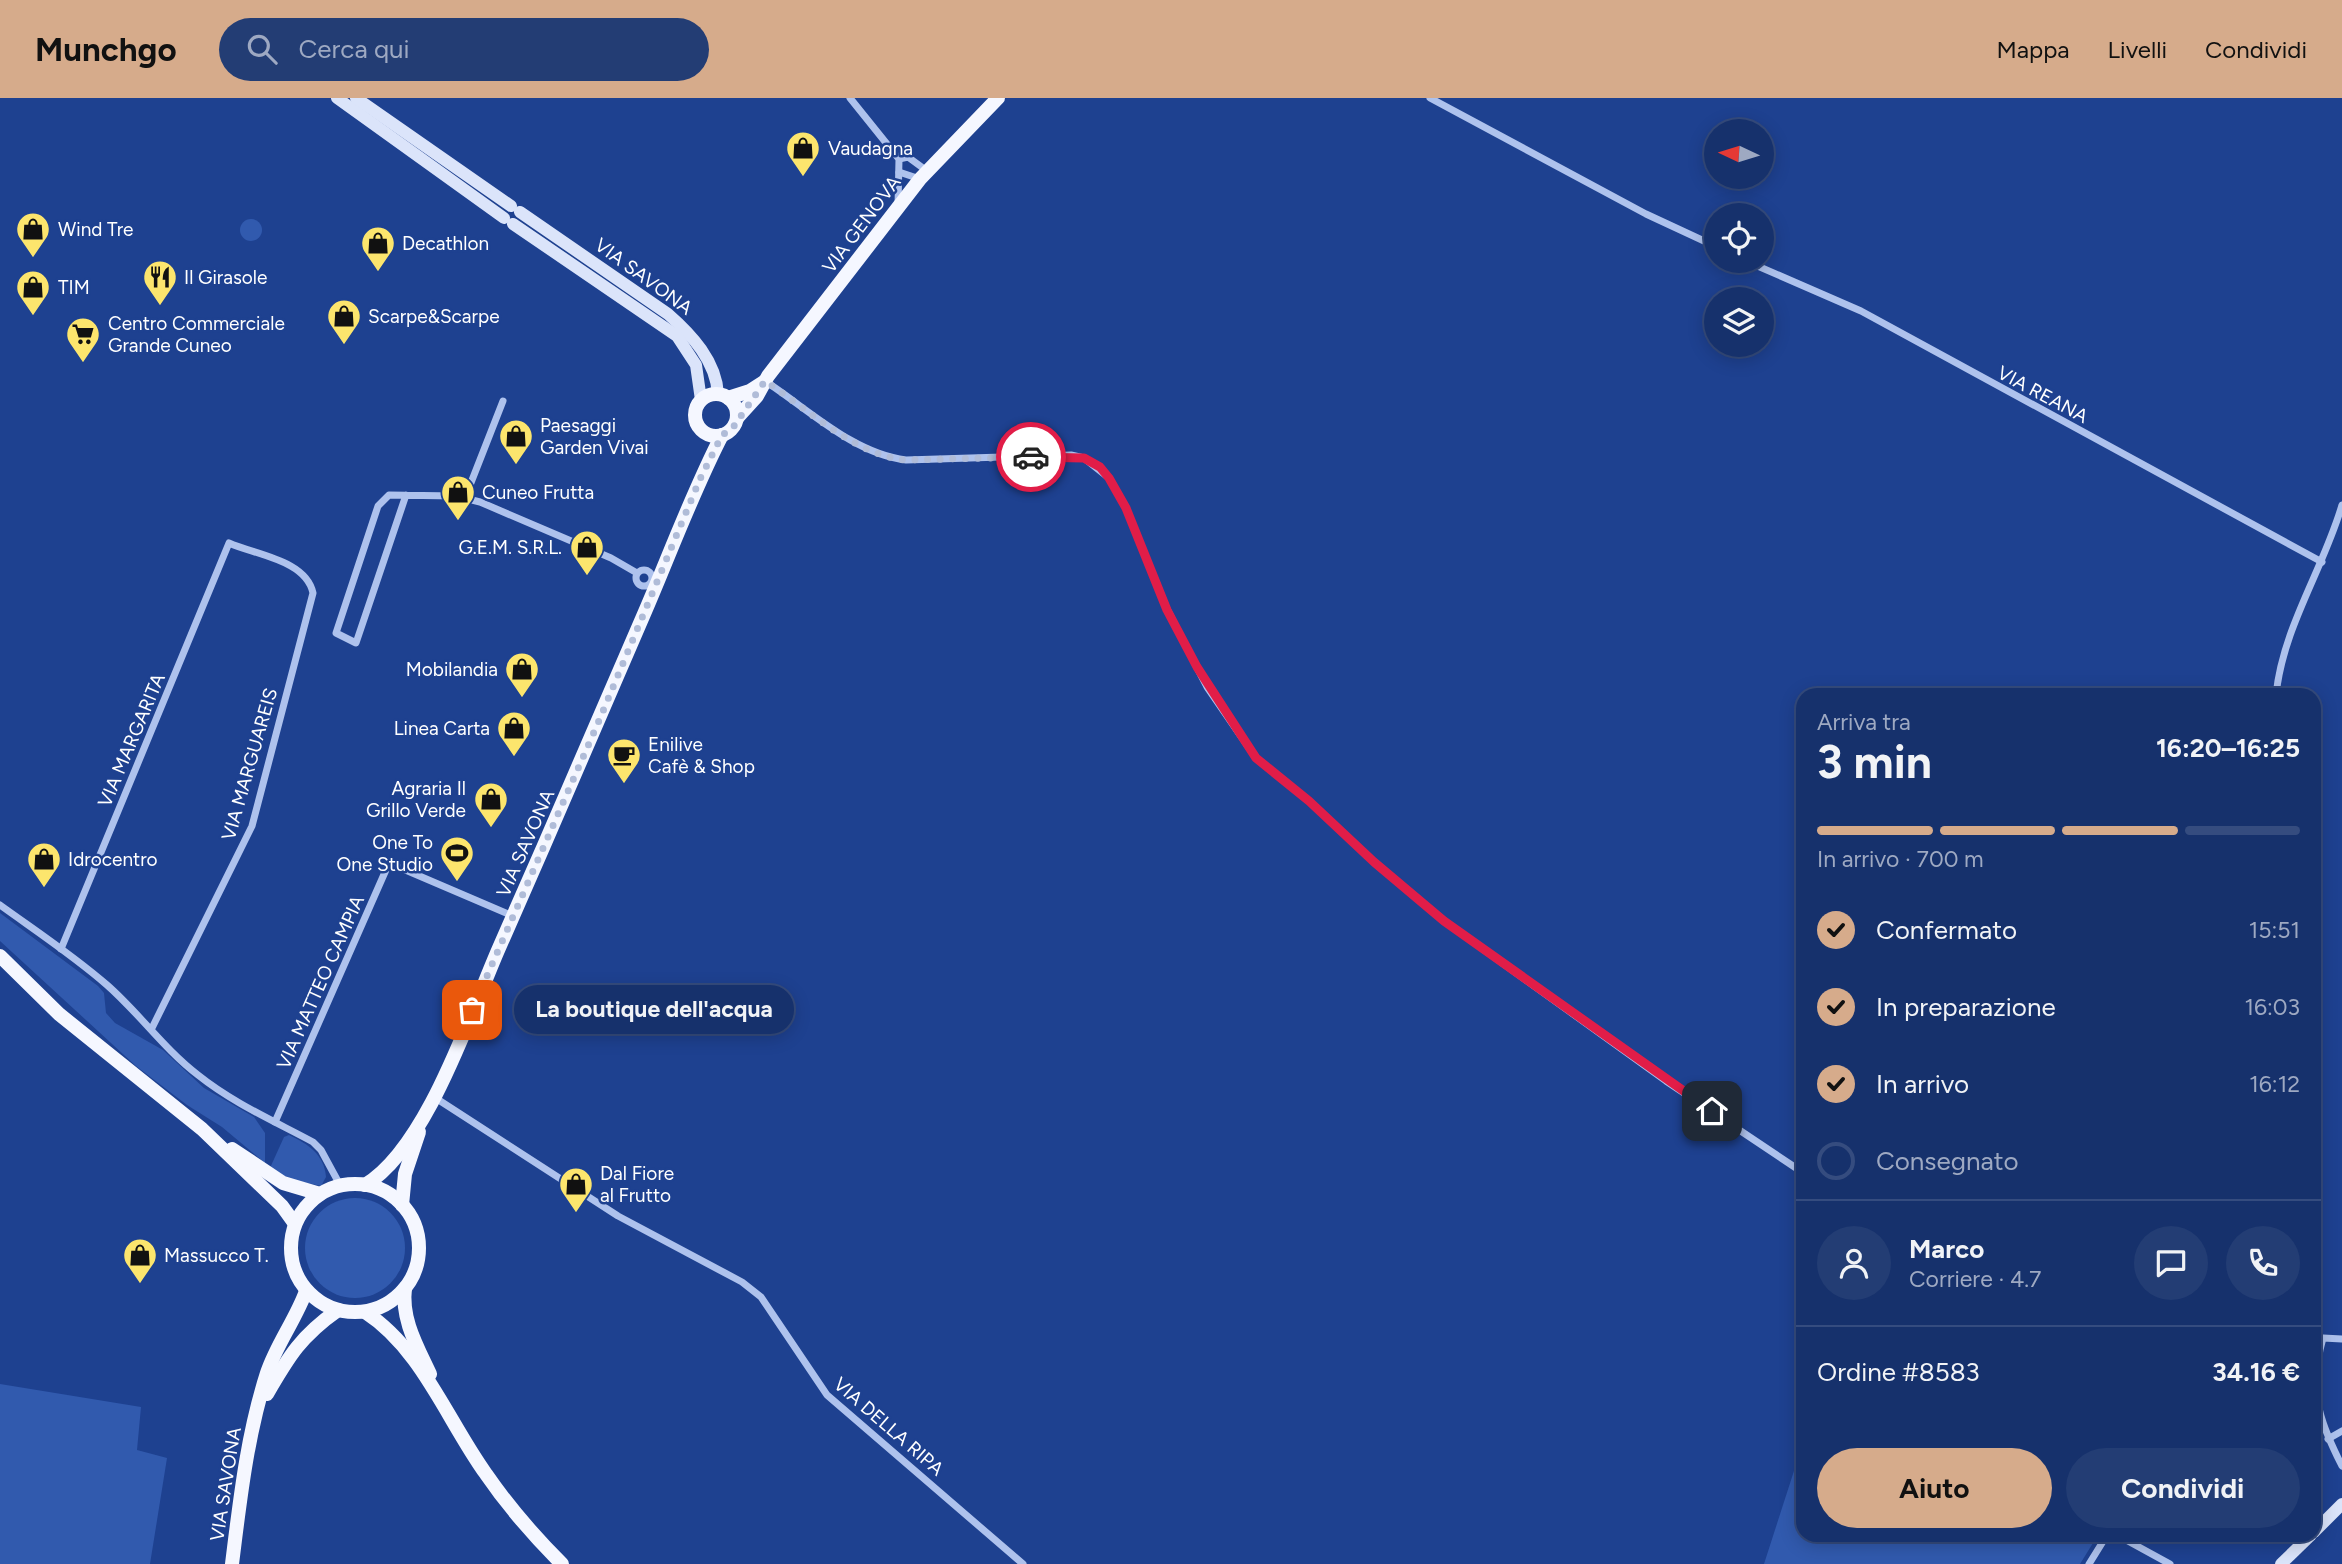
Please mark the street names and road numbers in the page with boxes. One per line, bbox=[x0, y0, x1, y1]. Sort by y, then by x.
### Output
street label: VIA GENOVA bbox=[817, 171, 906, 278]
street label: VIA SAVONA bbox=[590, 233, 697, 320]
street label: VIA REANA bbox=[1993, 361, 2092, 428]
street label: VIA MARGARITA bbox=[93, 670, 170, 810]
street label: VIA MARGUAREIS bbox=[217, 685, 282, 843]
street label: VIA SAVONA bbox=[492, 786, 559, 900]
street label: VIA MATTEO CAMPIA bbox=[272, 892, 369, 1073]
street label: VIA DELLA RIPA bbox=[829, 1372, 949, 1481]
street label: VIA SAVONA bbox=[205, 1425, 246, 1543]

